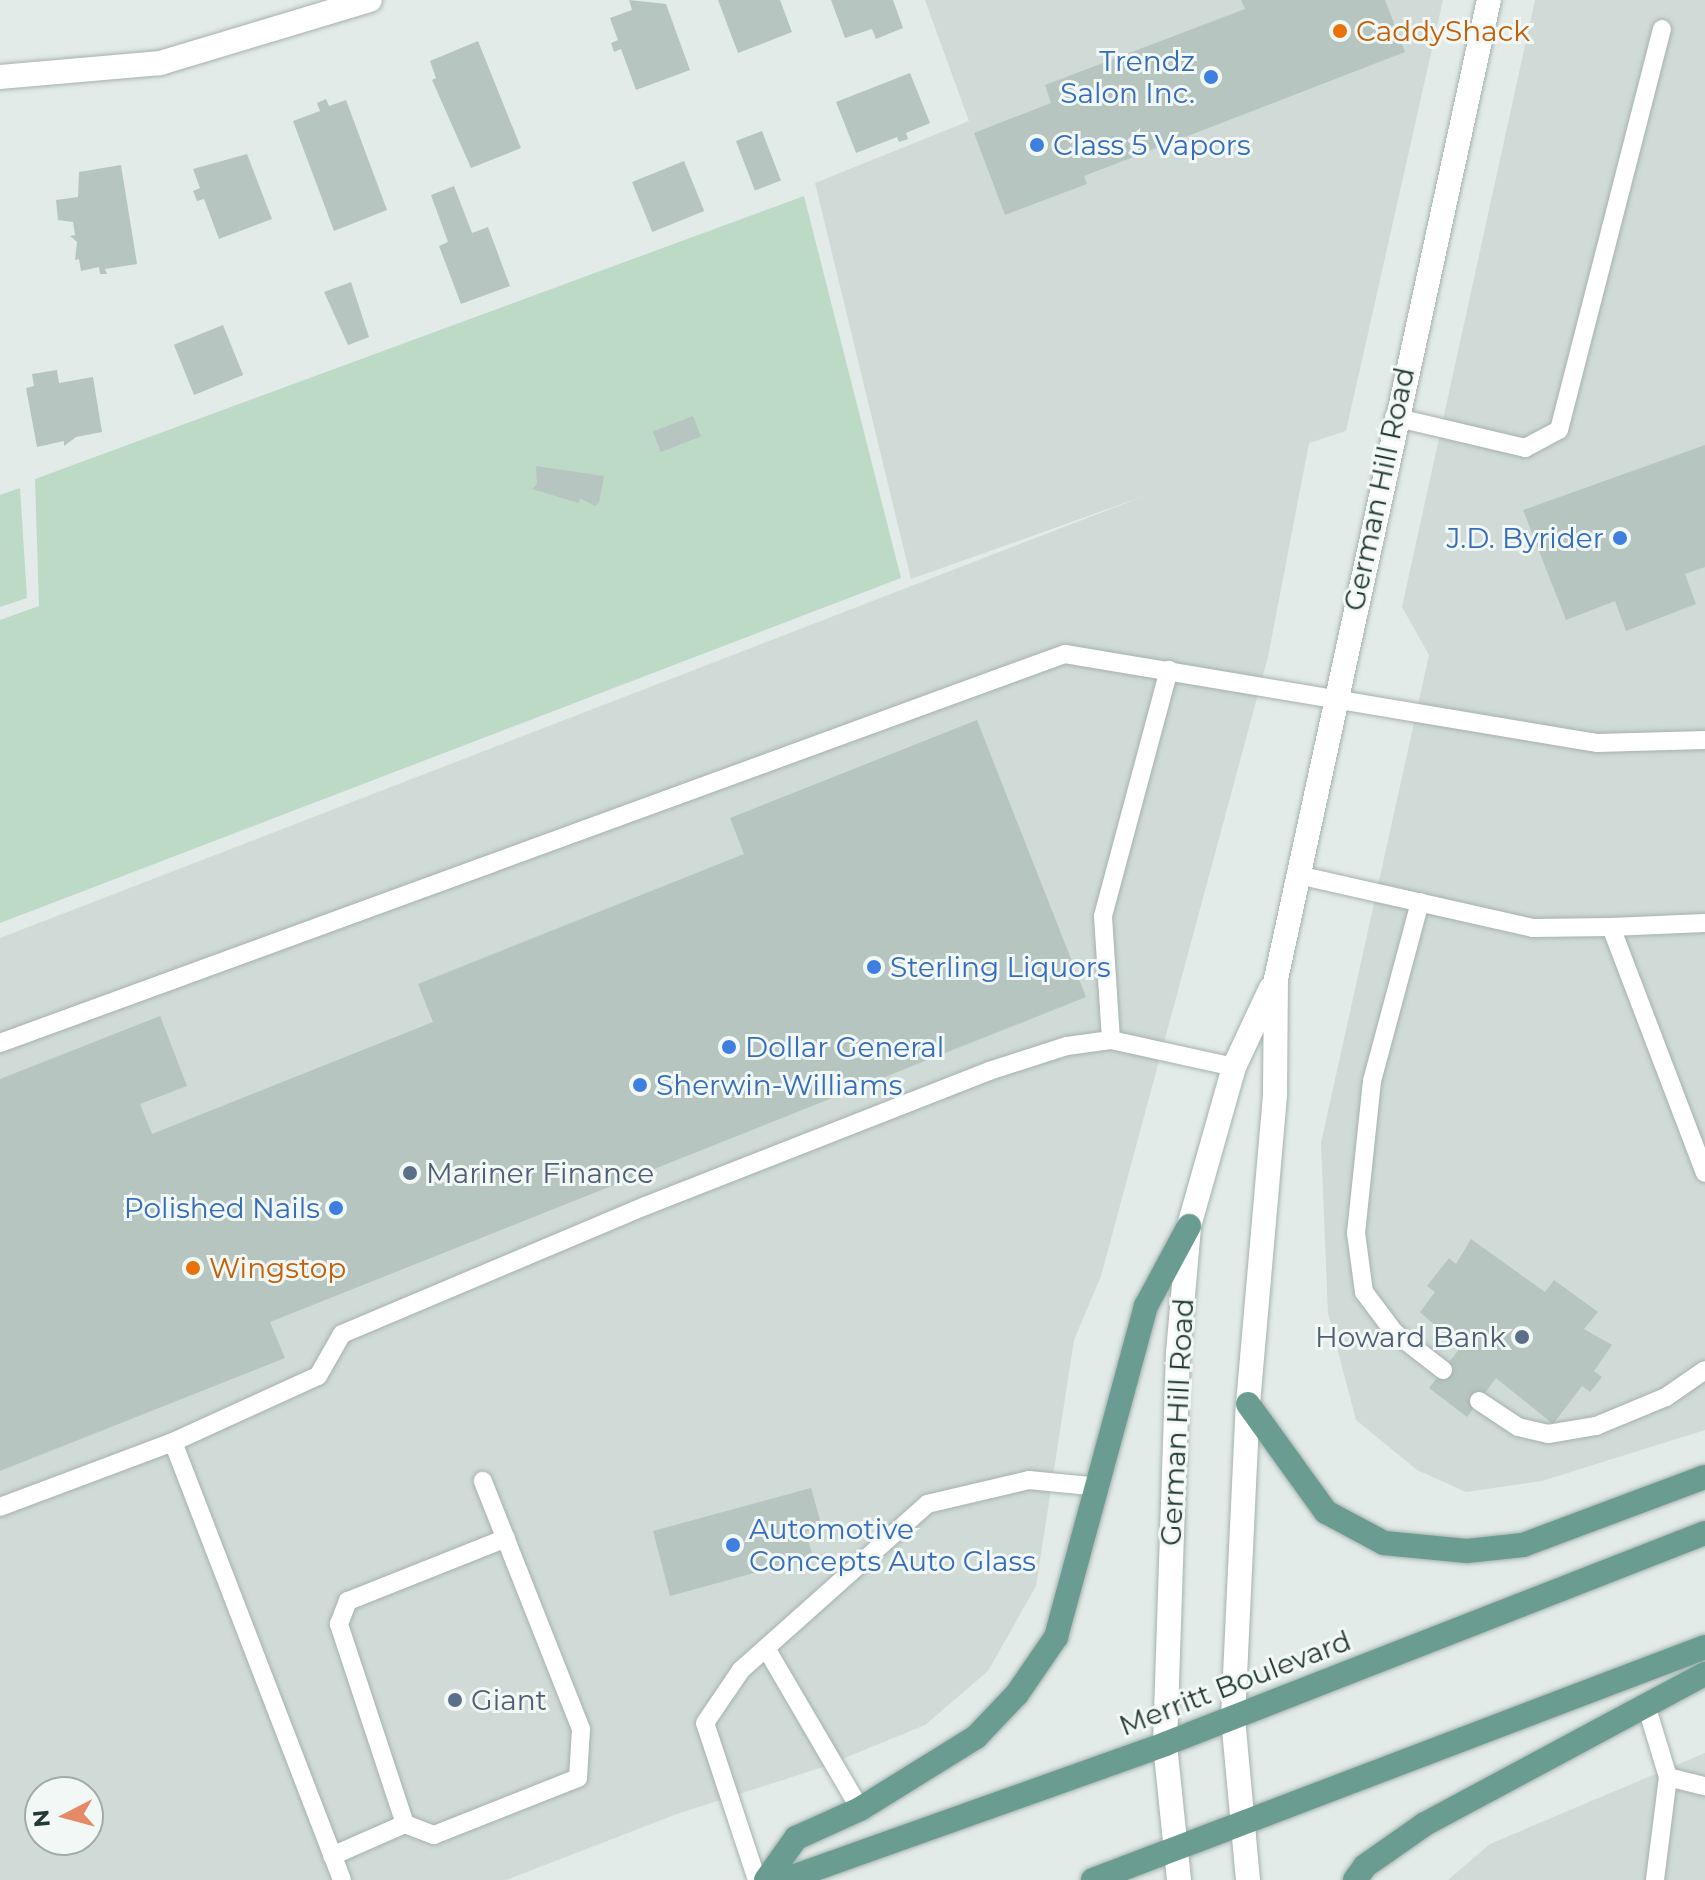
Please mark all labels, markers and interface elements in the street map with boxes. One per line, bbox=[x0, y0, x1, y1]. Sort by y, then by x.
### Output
place label: CaddyShack bbox=[1356, 14, 1530, 48]
marker: CaddyShack bbox=[1331, 22, 1349, 40]
place label: Trendz Salon Inc. bbox=[1060, 44, 1195, 110]
marker: Trendz Salon Inc. bbox=[1202, 68, 1220, 86]
place label: Class 5 Vapors bbox=[1053, 128, 1251, 162]
marker: Class 5 Vapors bbox=[1028, 136, 1046, 154]
street label: German Hill Road bbox=[1337, 364, 1421, 614]
place label: J.D. Byrider bbox=[1446, 521, 1604, 555]
marker: J.D. Byrider bbox=[1611, 529, 1629, 547]
place label: Sterling Liquors bbox=[890, 950, 1111, 984]
marker: Sterling Liquors bbox=[865, 958, 883, 976]
place label: Dollar General bbox=[745, 1030, 944, 1064]
marker: Dollar General bbox=[720, 1038, 738, 1056]
place label: Sherwin-Williams bbox=[656, 1068, 902, 1102]
marker: Sherwin-Williams bbox=[631, 1076, 649, 1094]
place label: Mariner Finance bbox=[426, 1156, 654, 1190]
marker: Mariner Finance bbox=[401, 1164, 419, 1182]
place label: Polished Nails bbox=[124, 1191, 320, 1225]
marker: Polished Nails bbox=[327, 1199, 345, 1217]
place label: Wingstop bbox=[209, 1251, 346, 1285]
marker: Wingstop bbox=[184, 1259, 202, 1277]
street label: German Hill Road bbox=[1154, 1297, 1200, 1547]
place label: Howard Bank bbox=[1315, 1320, 1506, 1354]
marker: Howard Bank bbox=[1513, 1328, 1531, 1346]
place label: Automotive Concepts Auto Glass bbox=[749, 1512, 1036, 1578]
marker: Automotive Concepts Auto Glass bbox=[724, 1536, 742, 1554]
street label: Merritt Boulevard bbox=[1114, 1623, 1356, 1743]
place label: Giant bbox=[471, 1683, 547, 1717]
marker: Giant bbox=[446, 1691, 464, 1709]
north arrow bbox=[24, 1776, 104, 1856]
text: N bbox=[27, 1808, 56, 1829]

